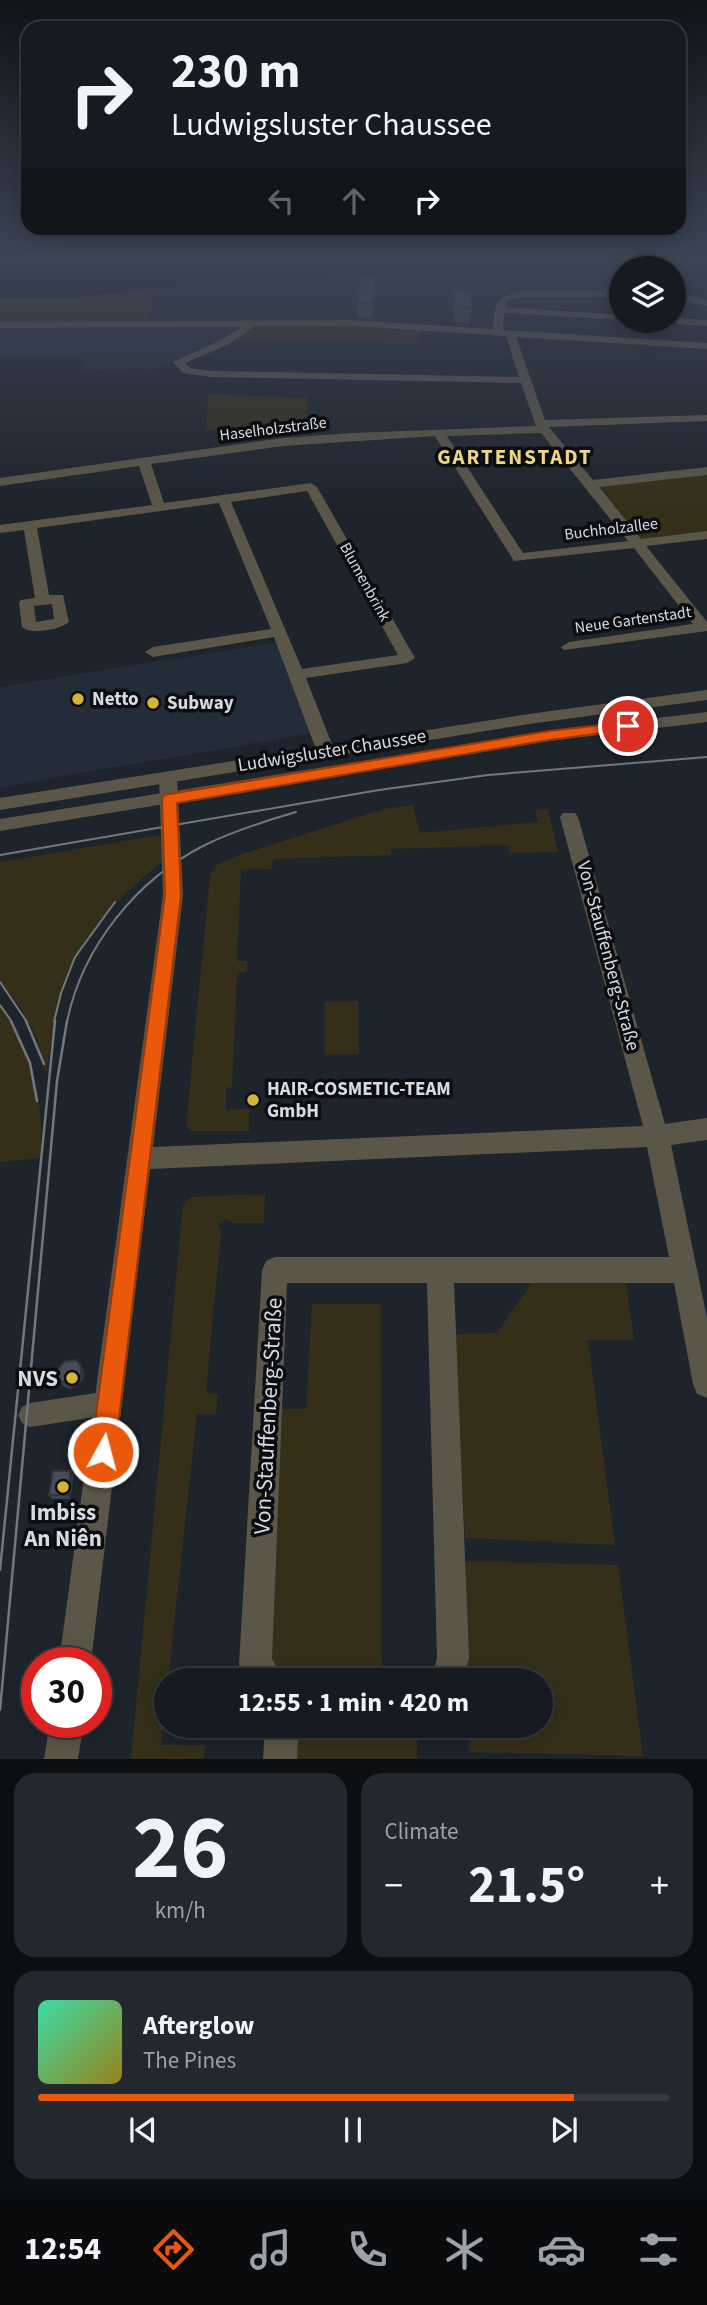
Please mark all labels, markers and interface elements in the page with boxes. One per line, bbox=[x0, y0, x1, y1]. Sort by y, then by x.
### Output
text: 230 m bbox=[171, 37, 300, 107]
icon: right bbox=[56, 49, 147, 140]
text: Ludwigsluster Chaussee bbox=[171, 102, 492, 148]
icon: left bbox=[262, 182, 300, 220]
icon: ahead bbox=[335, 182, 373, 220]
icon: right bbox=[408, 182, 446, 220]
map controls bbox=[609, 256, 686, 333]
button: layers bbox=[609, 256, 686, 333]
street label: Haselholzstraße bbox=[218, 412, 328, 446]
district label: GARTENSTADT bbox=[437, 442, 593, 472]
street label: Buchholzallee bbox=[563, 512, 659, 546]
street label: Blumenbrink bbox=[334, 539, 396, 626]
street label: Neue Gartenstadt bbox=[573, 601, 693, 639]
place label: Netto bbox=[92, 686, 139, 713]
place label: Subway bbox=[167, 690, 234, 717]
marker: Netto bbox=[70, 691, 86, 707]
marker: Subway bbox=[145, 695, 161, 711]
pin bbox=[598, 696, 658, 756]
icon: arrive bbox=[609, 707, 647, 745]
street label: Ludwigsluster Chaussee bbox=[236, 723, 428, 779]
street label: Von-Stauffenberg-Straße bbox=[570, 858, 646, 1054]
place label: HAIR-COSMETIC-TEAM GmbH bbox=[267, 1076, 451, 1125]
marker: HAIR-COSMETIC-TEAM GmbH bbox=[245, 1092, 261, 1108]
street label: Von-Stauffenberg-Straße bbox=[245, 1297, 291, 1535]
place label: NVS bbox=[17, 1362, 58, 1395]
marker: NVS bbox=[64, 1370, 80, 1386]
position arrow bbox=[66, 1415, 140, 1489]
marker: Imbiss An Niên bbox=[55, 1479, 71, 1495]
place label: Imbiss An Niên bbox=[23, 1496, 102, 1555]
speed limit sign: 30 bbox=[21, 1647, 112, 1738]
text: 12:55 · 1 min · 420 m bbox=[238, 1684, 469, 1721]
text: 26 bbox=[132, 1784, 228, 1913]
text: Climate bbox=[385, 1815, 458, 1848]
text: 21.5° bbox=[468, 1849, 585, 1923]
text: − bbox=[385, 1859, 403, 1913]
text: + bbox=[650, 1859, 669, 1913]
text: km/h bbox=[155, 1894, 206, 1927]
text: Afterglow bbox=[143, 2007, 254, 2044]
text: The Pines bbox=[143, 2044, 236, 2077]
icon: previous bbox=[124, 2111, 162, 2149]
icon: pause bbox=[334, 2111, 372, 2149]
icon: next bbox=[545, 2111, 583, 2149]
icon: directions bbox=[149, 2225, 198, 2274]
icon: music bbox=[246, 2225, 295, 2274]
icon: phone bbox=[343, 2225, 392, 2274]
icon: climate bbox=[440, 2225, 489, 2274]
icon: car bbox=[537, 2225, 586, 2274]
icon: filters bbox=[634, 2225, 683, 2274]
text: 12:54 bbox=[24, 2226, 101, 2272]

